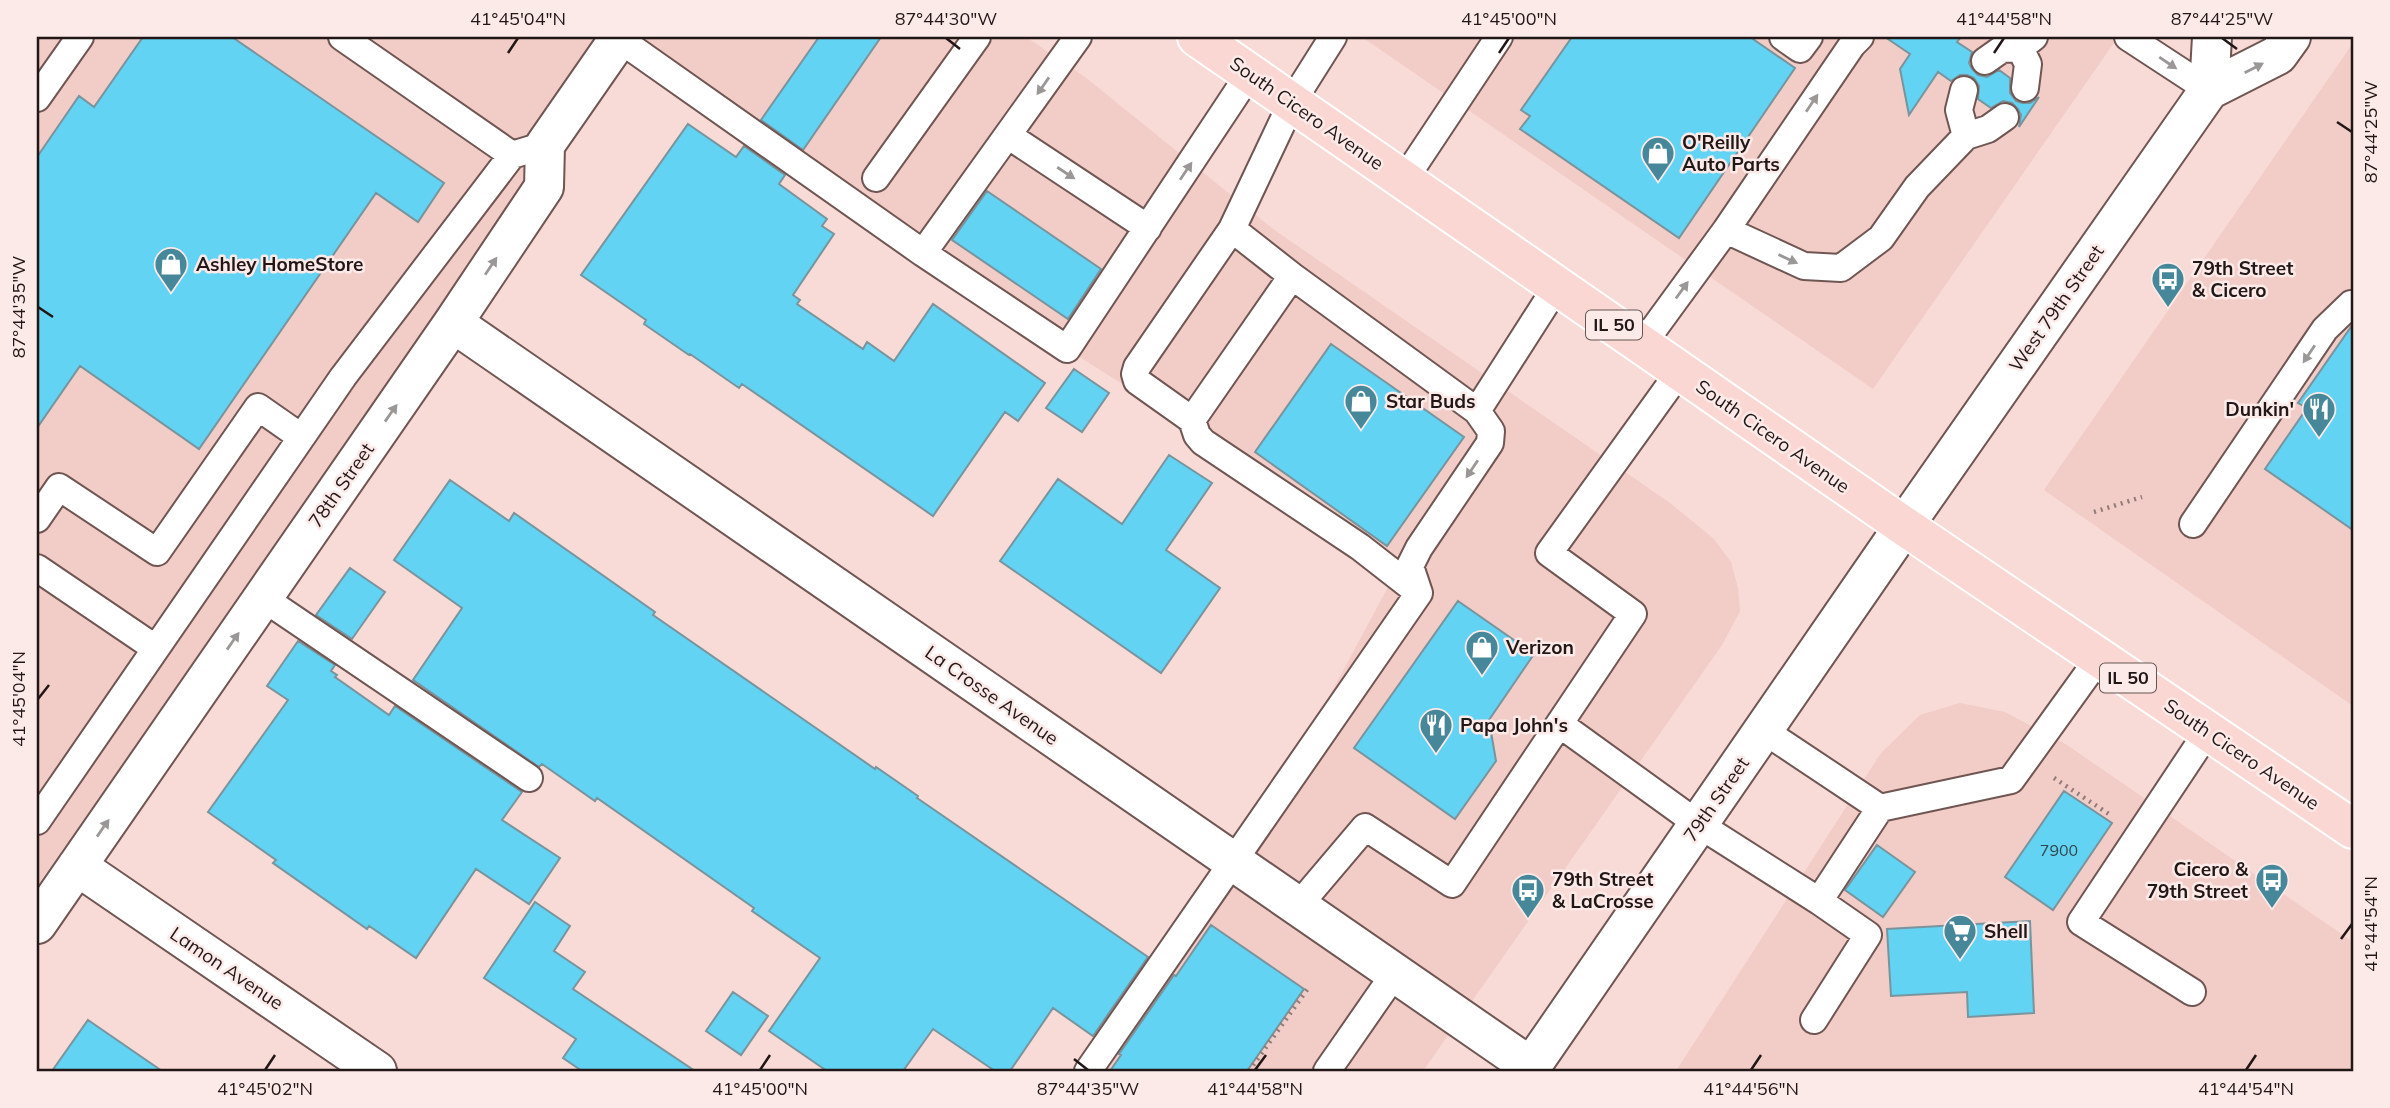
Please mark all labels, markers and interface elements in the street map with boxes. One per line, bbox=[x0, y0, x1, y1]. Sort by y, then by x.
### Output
text: 41°45'04"N bbox=[470, 7, 566, 30]
text: 87°44'30"W bbox=[895, 7, 997, 30]
text: 41°45'00"N bbox=[1461, 7, 1557, 30]
text: 41°44'58"N bbox=[1956, 7, 2052, 30]
text: 87°44'25"W bbox=[2171, 7, 2273, 30]
street label: South Cicero Avenue bbox=[1225, 51, 1389, 175]
one-way arrow bbox=[2159, 57, 2178, 70]
one-way arrow bbox=[2244, 62, 2264, 74]
one-way arrow bbox=[1036, 77, 1050, 95]
text: 87°44'25"W bbox=[2359, 81, 2382, 183]
one-way arrow bbox=[1805, 94, 1819, 112]
place label: O'Reilly Auto Parts bbox=[1682, 130, 1780, 176]
shop icon: O'Reilly Auto Parts bbox=[1639, 134, 1677, 183]
one-way arrow bbox=[1179, 161, 1192, 180]
one-way arrow bbox=[1056, 167, 1075, 180]
street label: West 79th Street bbox=[2003, 240, 2109, 376]
shop icon: Ashley HomeStore bbox=[152, 245, 190, 294]
place label: Ashley HomeStore bbox=[196, 252, 364, 276]
one-way arrow bbox=[1777, 254, 1798, 265]
text: 87°44'35"W bbox=[7, 256, 30, 358]
place label: 79th Street & Cicero bbox=[2192, 256, 2293, 302]
one-way arrow bbox=[484, 257, 497, 276]
bus stop icon: 79th Street & Cicero bbox=[2149, 260, 2187, 309]
one-way arrow bbox=[1675, 281, 1689, 299]
road number: IL 50 bbox=[1586, 310, 1642, 340]
one-way arrow bbox=[2302, 344, 2315, 363]
street label: South Cicero Avenue bbox=[1691, 374, 1855, 498]
shop icon: Star Buds bbox=[1342, 382, 1380, 431]
place label: Star Buds bbox=[1386, 389, 1476, 413]
restaurant icon: Dunkin' bbox=[2300, 390, 2338, 439]
place label: Dunkin' bbox=[2225, 397, 2294, 421]
one-way arrow bbox=[384, 404, 397, 423]
street label: 78th Street bbox=[303, 438, 379, 532]
one-way arrow bbox=[1466, 460, 1479, 479]
shop icon: Verizon bbox=[1463, 628, 1501, 677]
one-way arrow bbox=[226, 632, 240, 650]
place label: Verizon bbox=[1505, 635, 1574, 659]
street label: La Crosse Avenue bbox=[921, 640, 1063, 750]
text: 41°45'04"N bbox=[7, 651, 30, 747]
road number: IL 50 bbox=[2100, 664, 2156, 692]
street label: South Cicero Avenue bbox=[2160, 693, 2324, 815]
restaurant icon: Papa John's bbox=[1417, 706, 1455, 755]
place label: Papa John's bbox=[1460, 713, 1568, 737]
street label: 79th Street bbox=[1678, 752, 1754, 846]
one-way arrow bbox=[96, 819, 110, 837]
house number: 7900 bbox=[2040, 840, 2078, 860]
place label: Cicero & 79th Street bbox=[2147, 857, 2249, 903]
bus stop icon: Cicero & 79th Street bbox=[2253, 861, 2291, 910]
place label: 79th Street & LaCrosse bbox=[1552, 867, 1654, 913]
bus stop icon: 79th Street & LaCrosse bbox=[1509, 871, 1547, 920]
text: 41°44'54"N bbox=[2359, 876, 2382, 972]
supermarket icon: Shell bbox=[1941, 912, 1979, 961]
place label: Shell bbox=[1984, 919, 2028, 943]
street label: Lamon Avenue bbox=[166, 921, 288, 1015]
text: 41°45'02"N bbox=[217, 1077, 313, 1100]
text: 41°45'00"N bbox=[712, 1077, 808, 1100]
text: 87°44'35"W bbox=[1037, 1077, 1139, 1100]
text: 41°44'58"N bbox=[1207, 1077, 1303, 1100]
text: 41°44'56"N bbox=[1703, 1077, 1799, 1100]
text: 41°44'54"N bbox=[2198, 1077, 2294, 1100]

